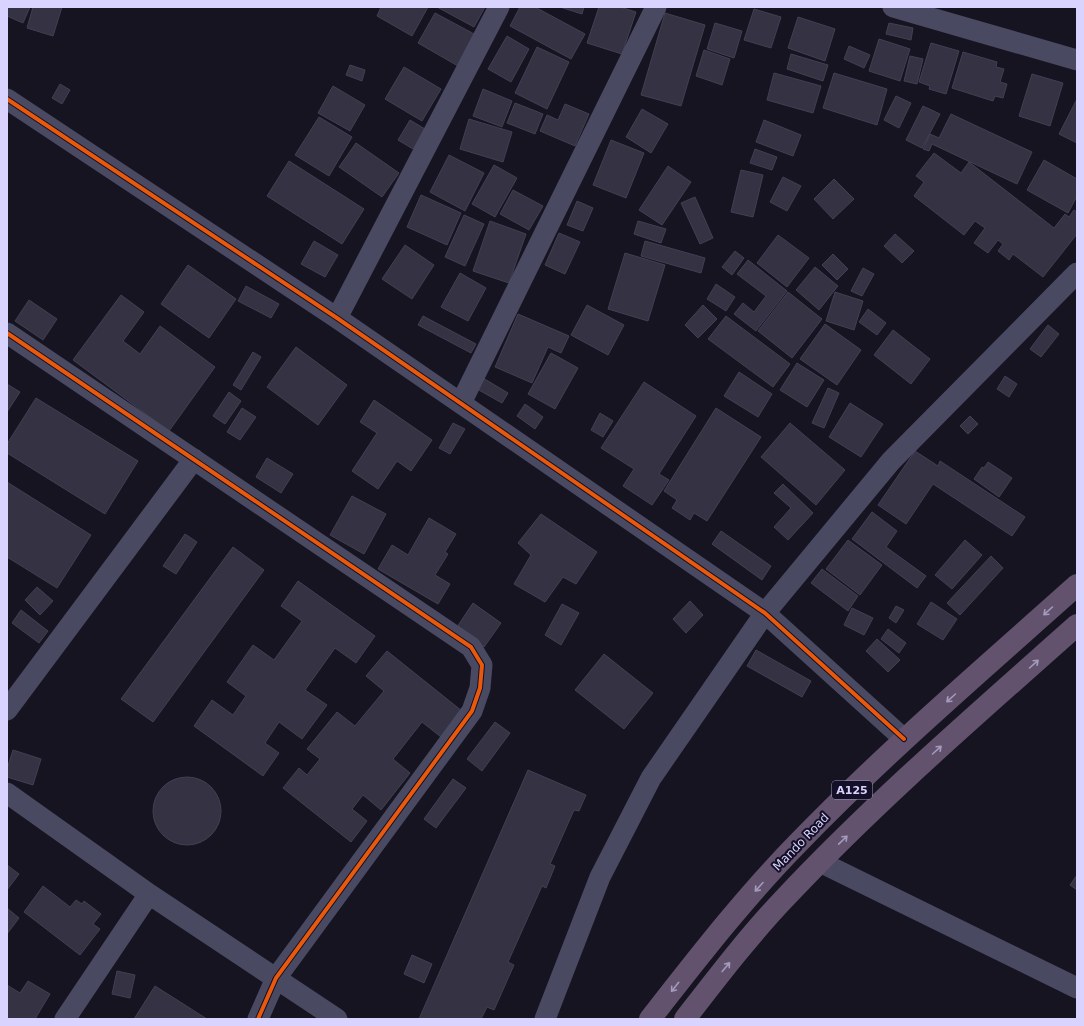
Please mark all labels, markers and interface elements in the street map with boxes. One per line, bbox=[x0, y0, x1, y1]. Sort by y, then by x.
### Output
one-way arrow bbox=[1043, 606, 1053, 616]
one-way arrow bbox=[1028, 659, 1039, 668]
one-way arrow bbox=[946, 693, 956, 702]
one-way arrow bbox=[931, 746, 942, 755]
road number: A125 bbox=[832, 781, 872, 799]
street label: Mando Road bbox=[770, 810, 832, 874]
one-way arrow bbox=[838, 835, 848, 845]
one-way arrow bbox=[754, 882, 763, 892]
one-way arrow bbox=[722, 961, 731, 972]
one-way arrow bbox=[671, 981, 680, 992]

